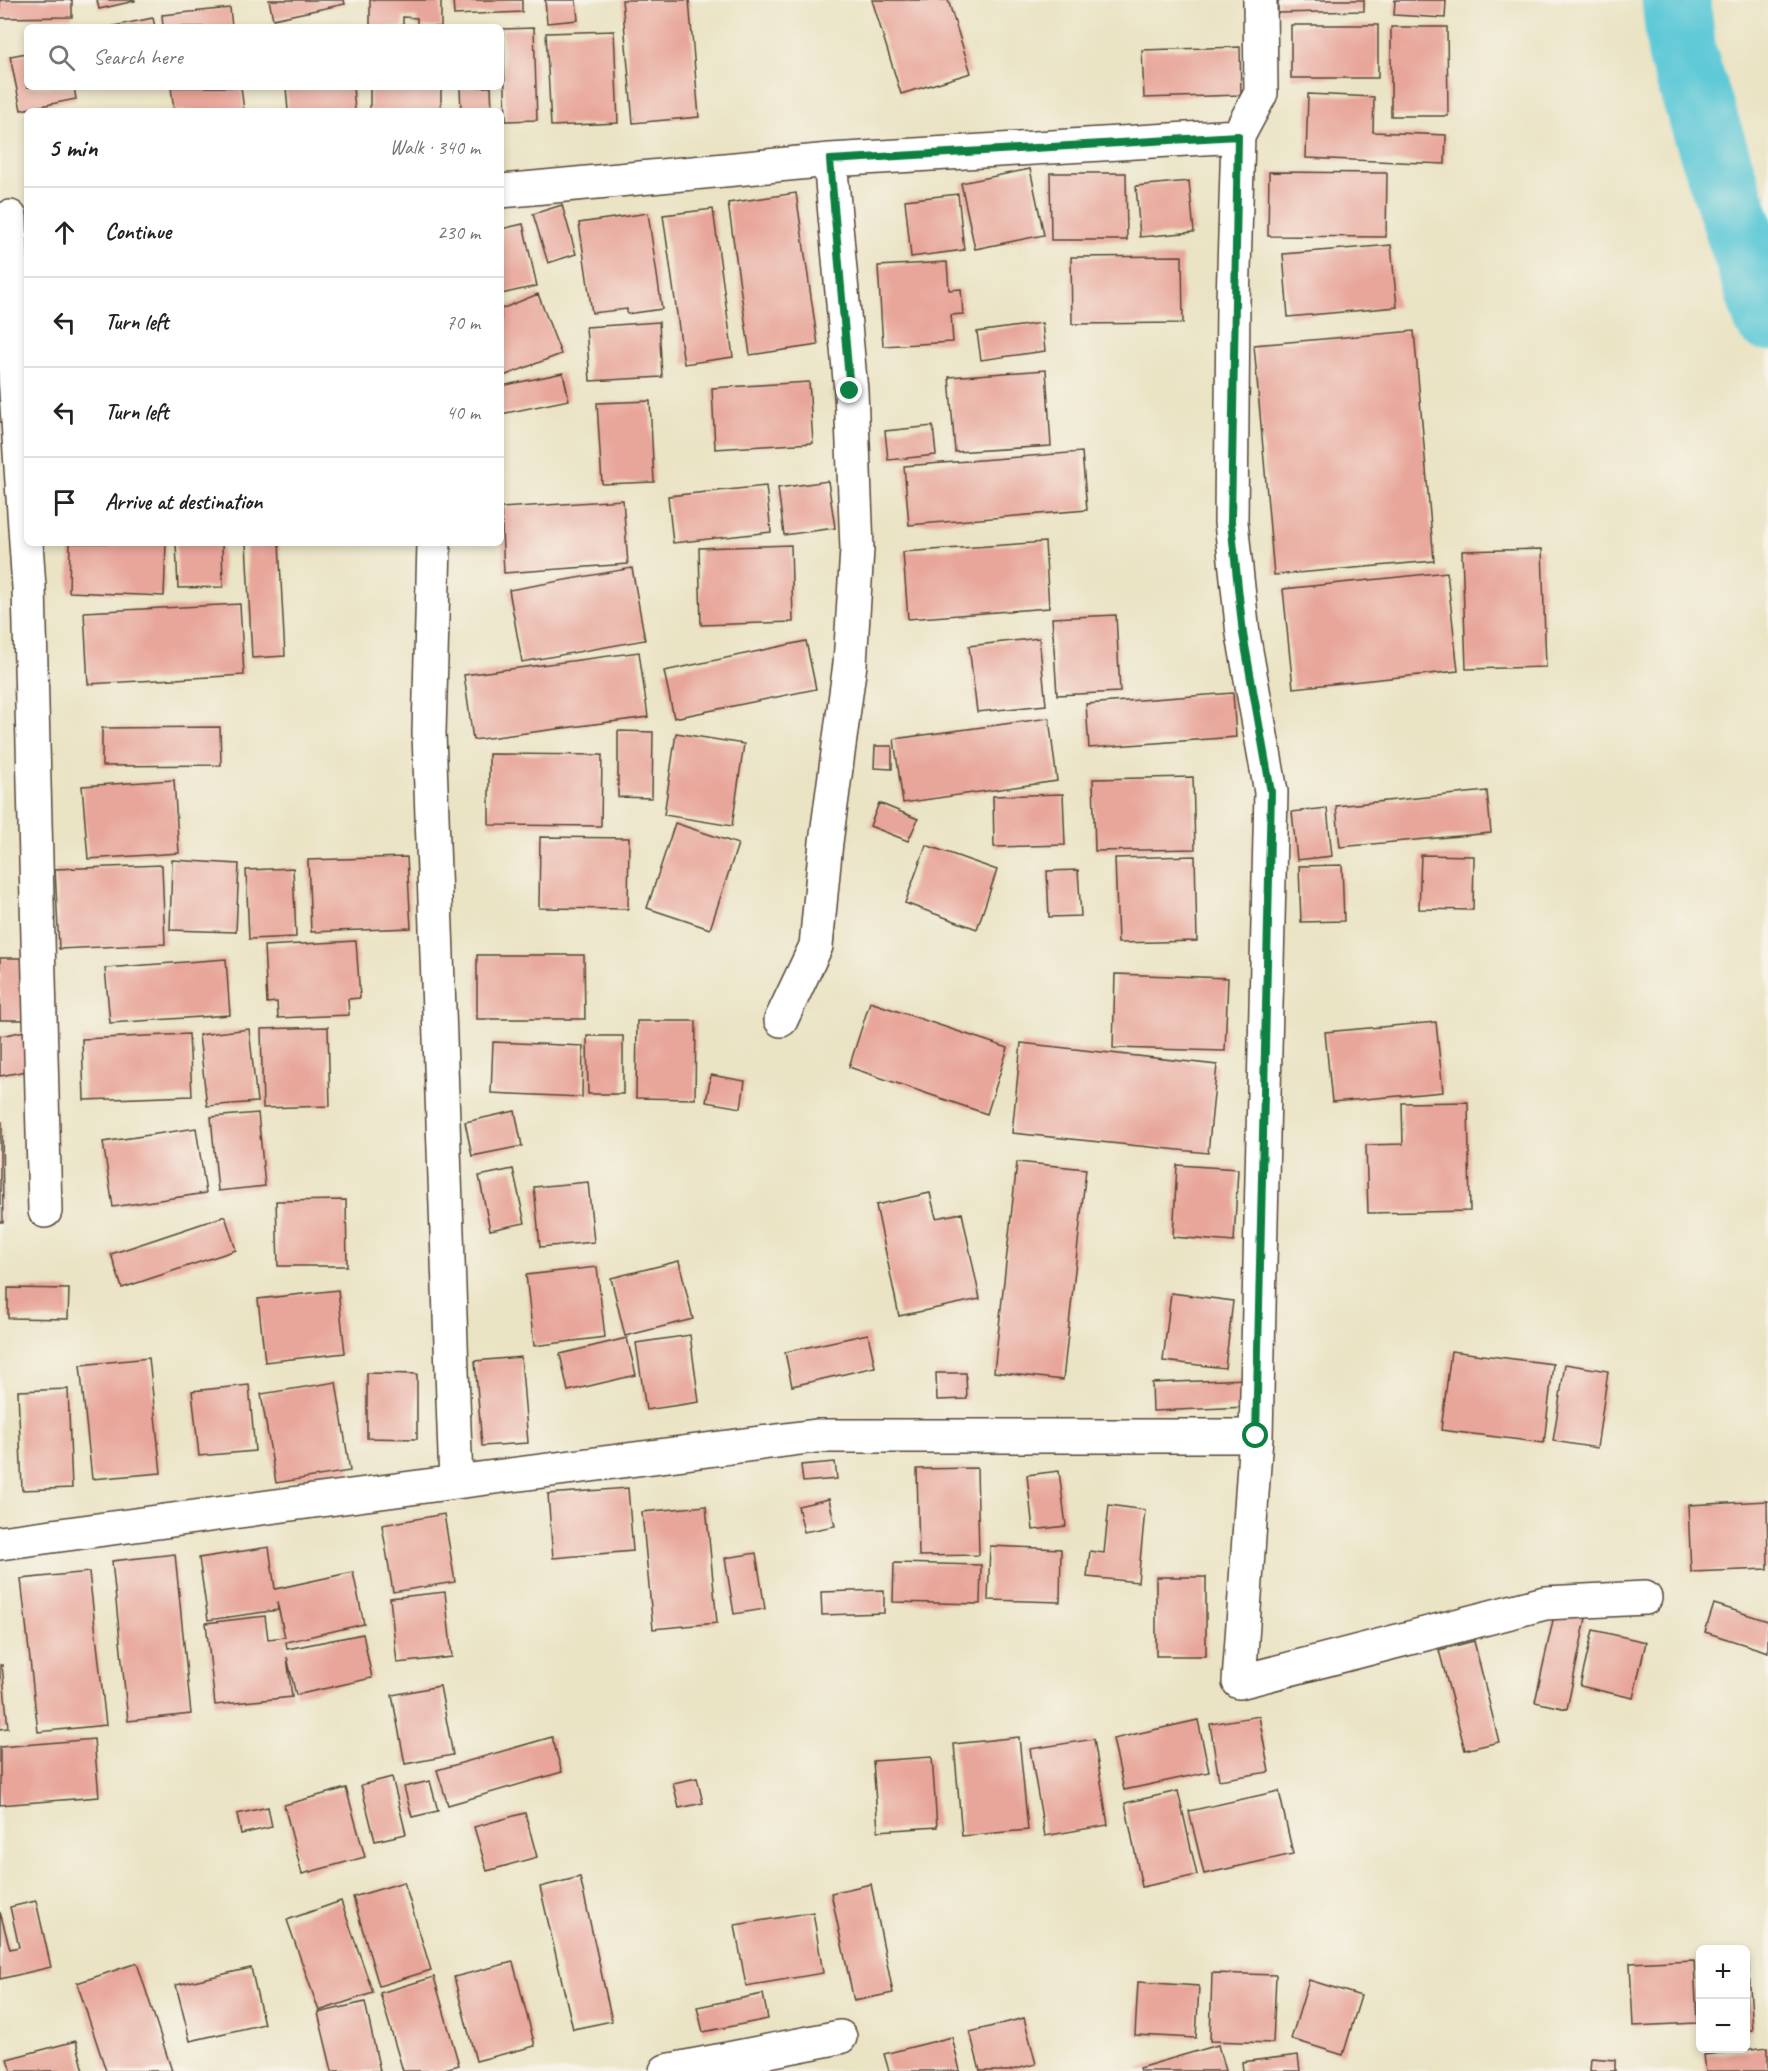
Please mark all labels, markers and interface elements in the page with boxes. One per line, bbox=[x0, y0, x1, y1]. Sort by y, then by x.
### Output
search box bbox=[24, 24, 504, 90]
icon: search bbox=[45, 41, 78, 74]
text: Search here bbox=[93, 43, 183, 71]
text: 5 min bbox=[48, 131, 97, 164]
text: Walk · 340 m bbox=[390, 135, 480, 160]
icon: ahead bbox=[48, 216, 81, 249]
text: Continue bbox=[105, 218, 171, 246]
text: 230 m bbox=[437, 220, 480, 245]
icon: left bbox=[48, 306, 81, 339]
text: Turn left bbox=[105, 308, 169, 336]
text: 70 m bbox=[446, 310, 480, 335]
route end bbox=[836, 377, 862, 403]
icon: left bbox=[48, 396, 81, 429]
text: Turn left bbox=[105, 398, 169, 426]
text: 40 m bbox=[446, 400, 480, 425]
icon: arrive bbox=[48, 486, 81, 519]
text: Arrive at destination bbox=[105, 488, 262, 516]
route start bbox=[1242, 1422, 1268, 1448]
map controls bbox=[1696, 1945, 1750, 2053]
button: + bbox=[1696, 1945, 1750, 1999]
button: − bbox=[1696, 1999, 1750, 2053]

